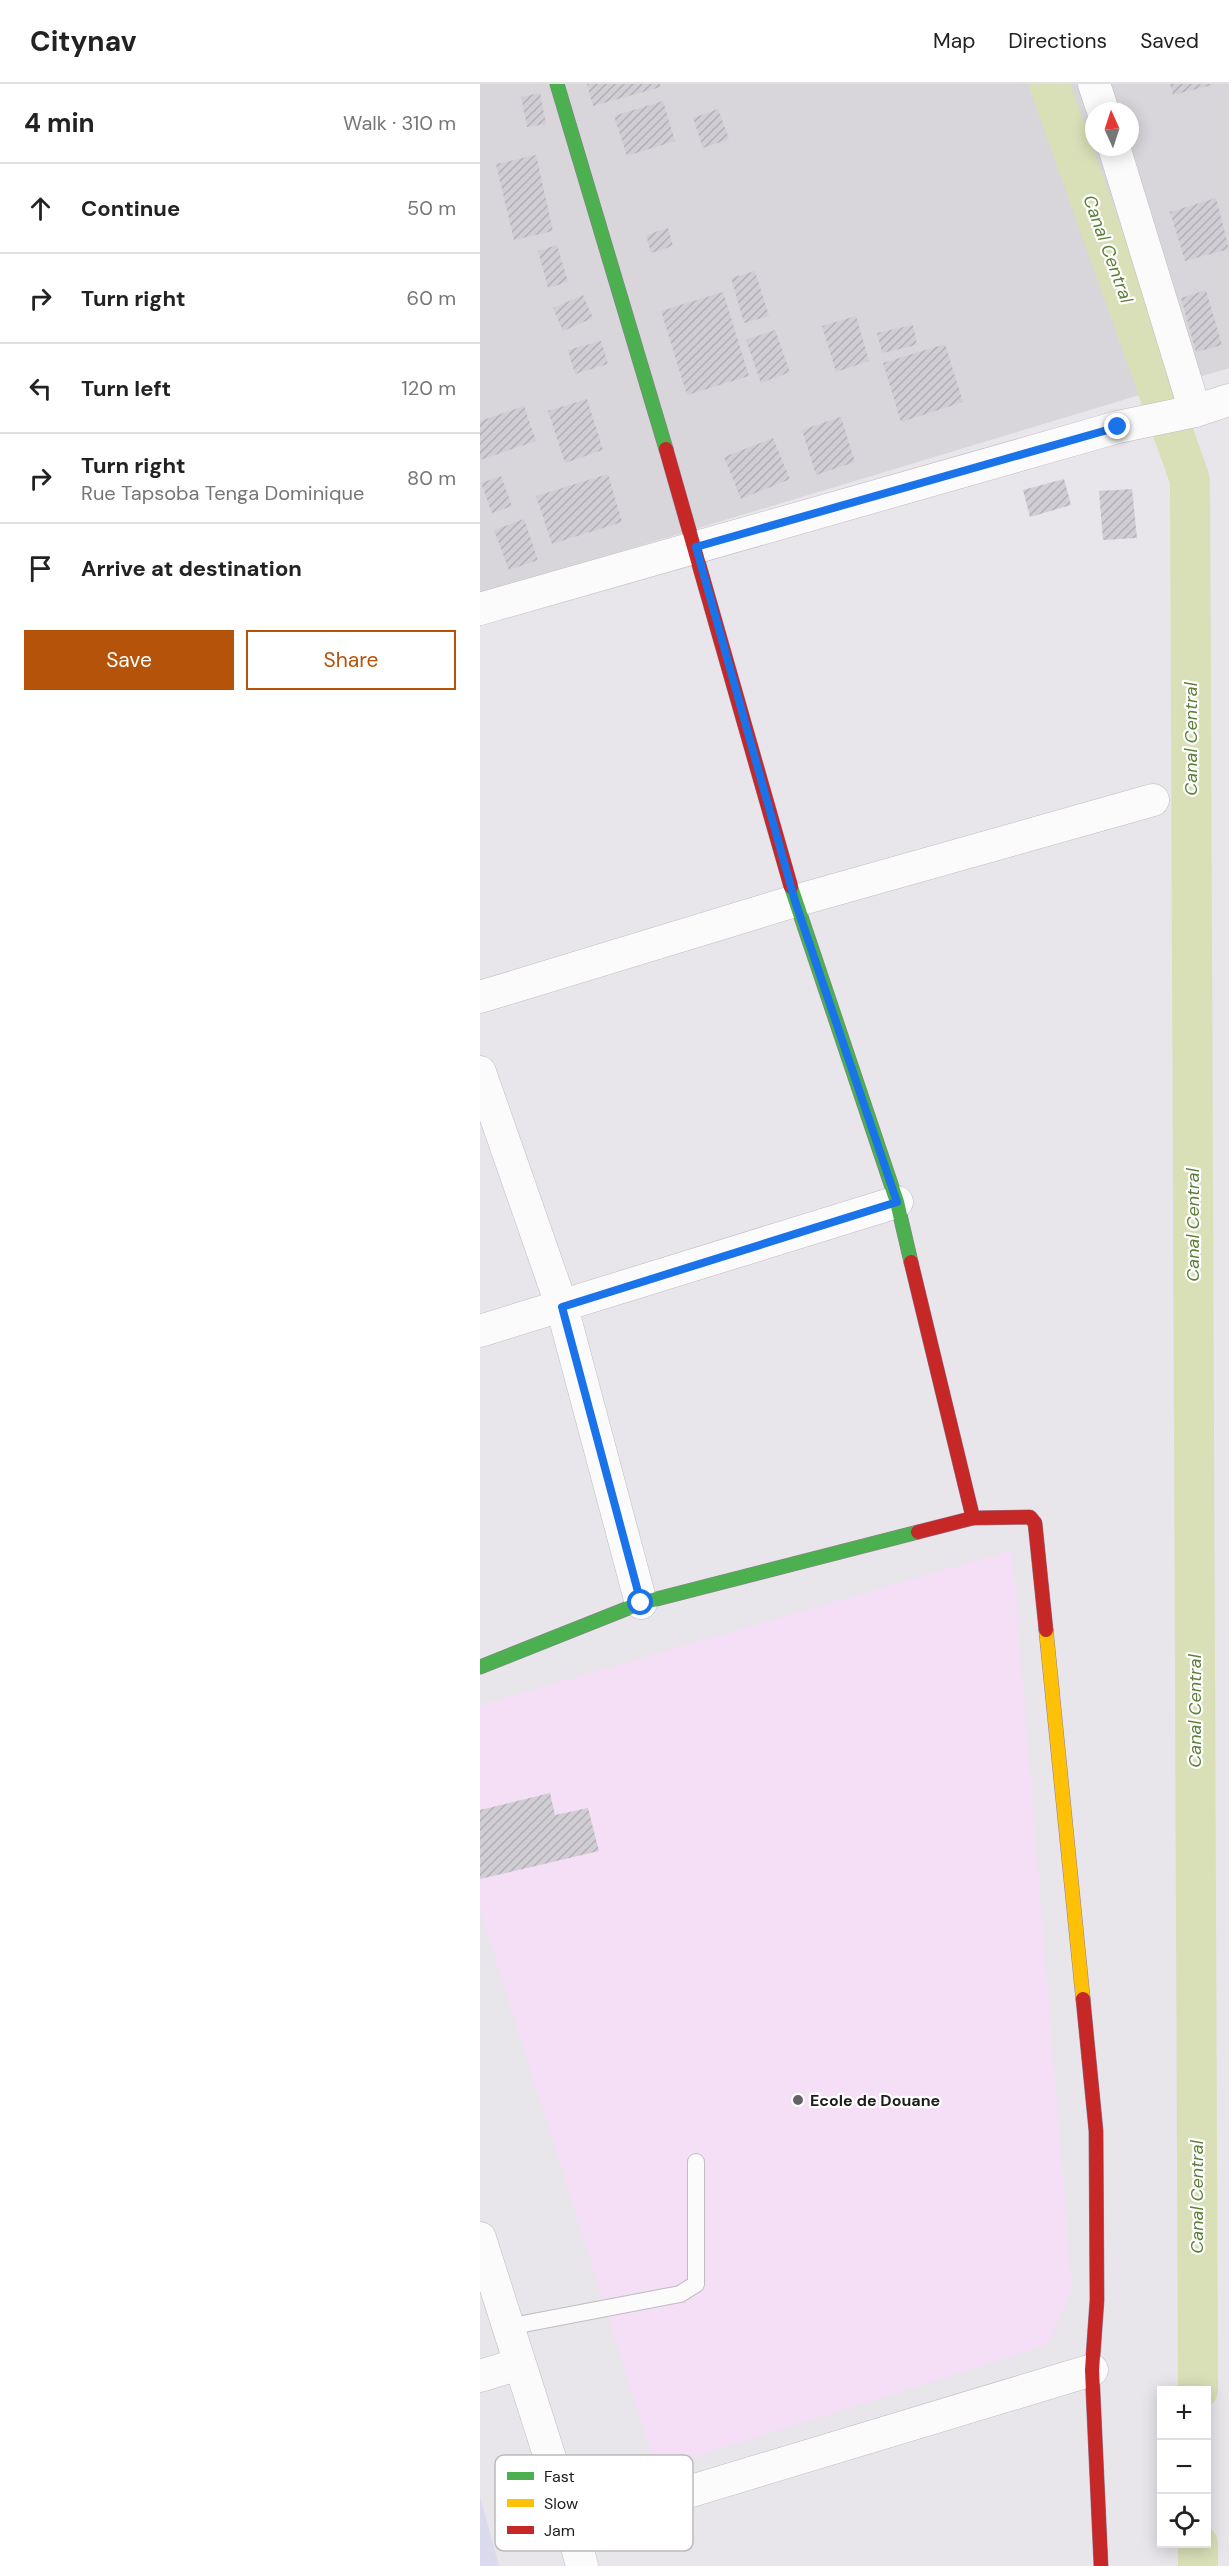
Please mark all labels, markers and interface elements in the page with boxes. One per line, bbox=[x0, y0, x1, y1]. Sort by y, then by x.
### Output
text: Citynav bbox=[30, 23, 136, 60]
text: Map bbox=[933, 27, 975, 55]
text: Directions bbox=[1008, 27, 1107, 55]
text: Saved bbox=[1140, 27, 1199, 55]
north arrow bbox=[1085, 102, 1139, 156]
text: 4 min bbox=[24, 106, 95, 140]
text: Walk · 310 m bbox=[343, 110, 456, 136]
icon: ahead bbox=[24, 192, 57, 225]
water label: Canal Central bbox=[1077, 192, 1139, 307]
text: Continue bbox=[81, 194, 180, 223]
text: 50 m bbox=[407, 195, 456, 221]
icon: right bbox=[24, 282, 57, 315]
text: Turn right bbox=[81, 284, 186, 313]
text: 60 m bbox=[407, 285, 456, 311]
icon: left bbox=[24, 372, 57, 405]
text: Turn left bbox=[81, 374, 171, 403]
text: 120 m bbox=[402, 375, 456, 401]
route end bbox=[1104, 413, 1130, 439]
text: Turn right bbox=[81, 451, 186, 480]
icon: right bbox=[24, 462, 57, 495]
text: 80 m bbox=[407, 465, 456, 491]
text: Rue Tapsoba Tenga Dominique bbox=[81, 480, 364, 506]
icon: arrive bbox=[24, 552, 57, 585]
text: Arrive at destination bbox=[81, 554, 302, 583]
button: Save bbox=[24, 630, 234, 690]
button: Share bbox=[246, 630, 456, 690]
water label: Canal Central bbox=[1179, 681, 1203, 796]
water label: Canal Central bbox=[1181, 1167, 1205, 1282]
route start bbox=[627, 1589, 653, 1615]
water label: Canal Central bbox=[1183, 1653, 1207, 1768]
place label: Ecole de Douane bbox=[810, 2090, 940, 2111]
marker: Ecole de Douane bbox=[791, 2093, 805, 2107]
water label: Canal Central bbox=[1185, 2139, 1209, 2254]
map controls bbox=[1157, 2386, 1211, 2548]
button: + bbox=[1157, 2386, 1211, 2440]
button: − bbox=[1157, 2440, 1211, 2494]
legend bbox=[495, 2455, 693, 2551]
text: Fast bbox=[544, 2466, 575, 2487]
text: Slow bbox=[544, 2493, 578, 2514]
button: locate bbox=[1157, 2494, 1211, 2548]
text: Jam bbox=[544, 2520, 575, 2541]

